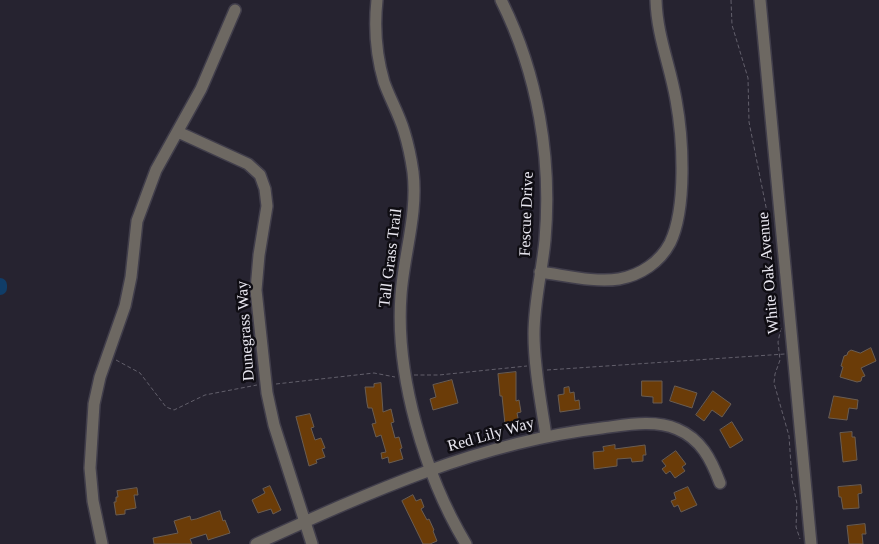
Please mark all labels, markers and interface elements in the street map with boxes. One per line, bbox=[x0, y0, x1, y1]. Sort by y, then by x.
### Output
street label: Fescue Drive bbox=[516, 171, 538, 257]
street label: Tall Grass Trail bbox=[375, 207, 407, 309]
street label: White Oak Avenue bbox=[754, 211, 784, 335]
street label: Dunegrass Way bbox=[233, 280, 259, 382]
street label: Red Lily Way bbox=[445, 413, 537, 457]

